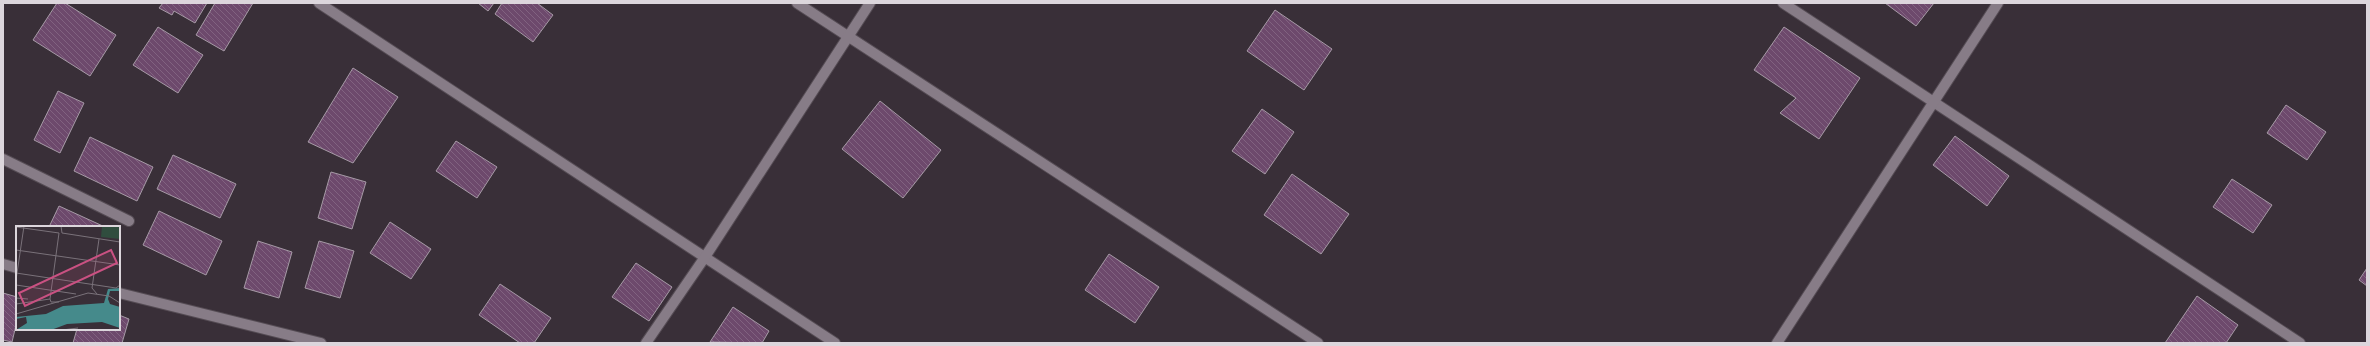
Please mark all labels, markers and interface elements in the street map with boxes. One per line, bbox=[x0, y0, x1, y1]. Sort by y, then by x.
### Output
inset map bbox=[16, 226, 120, 330]

